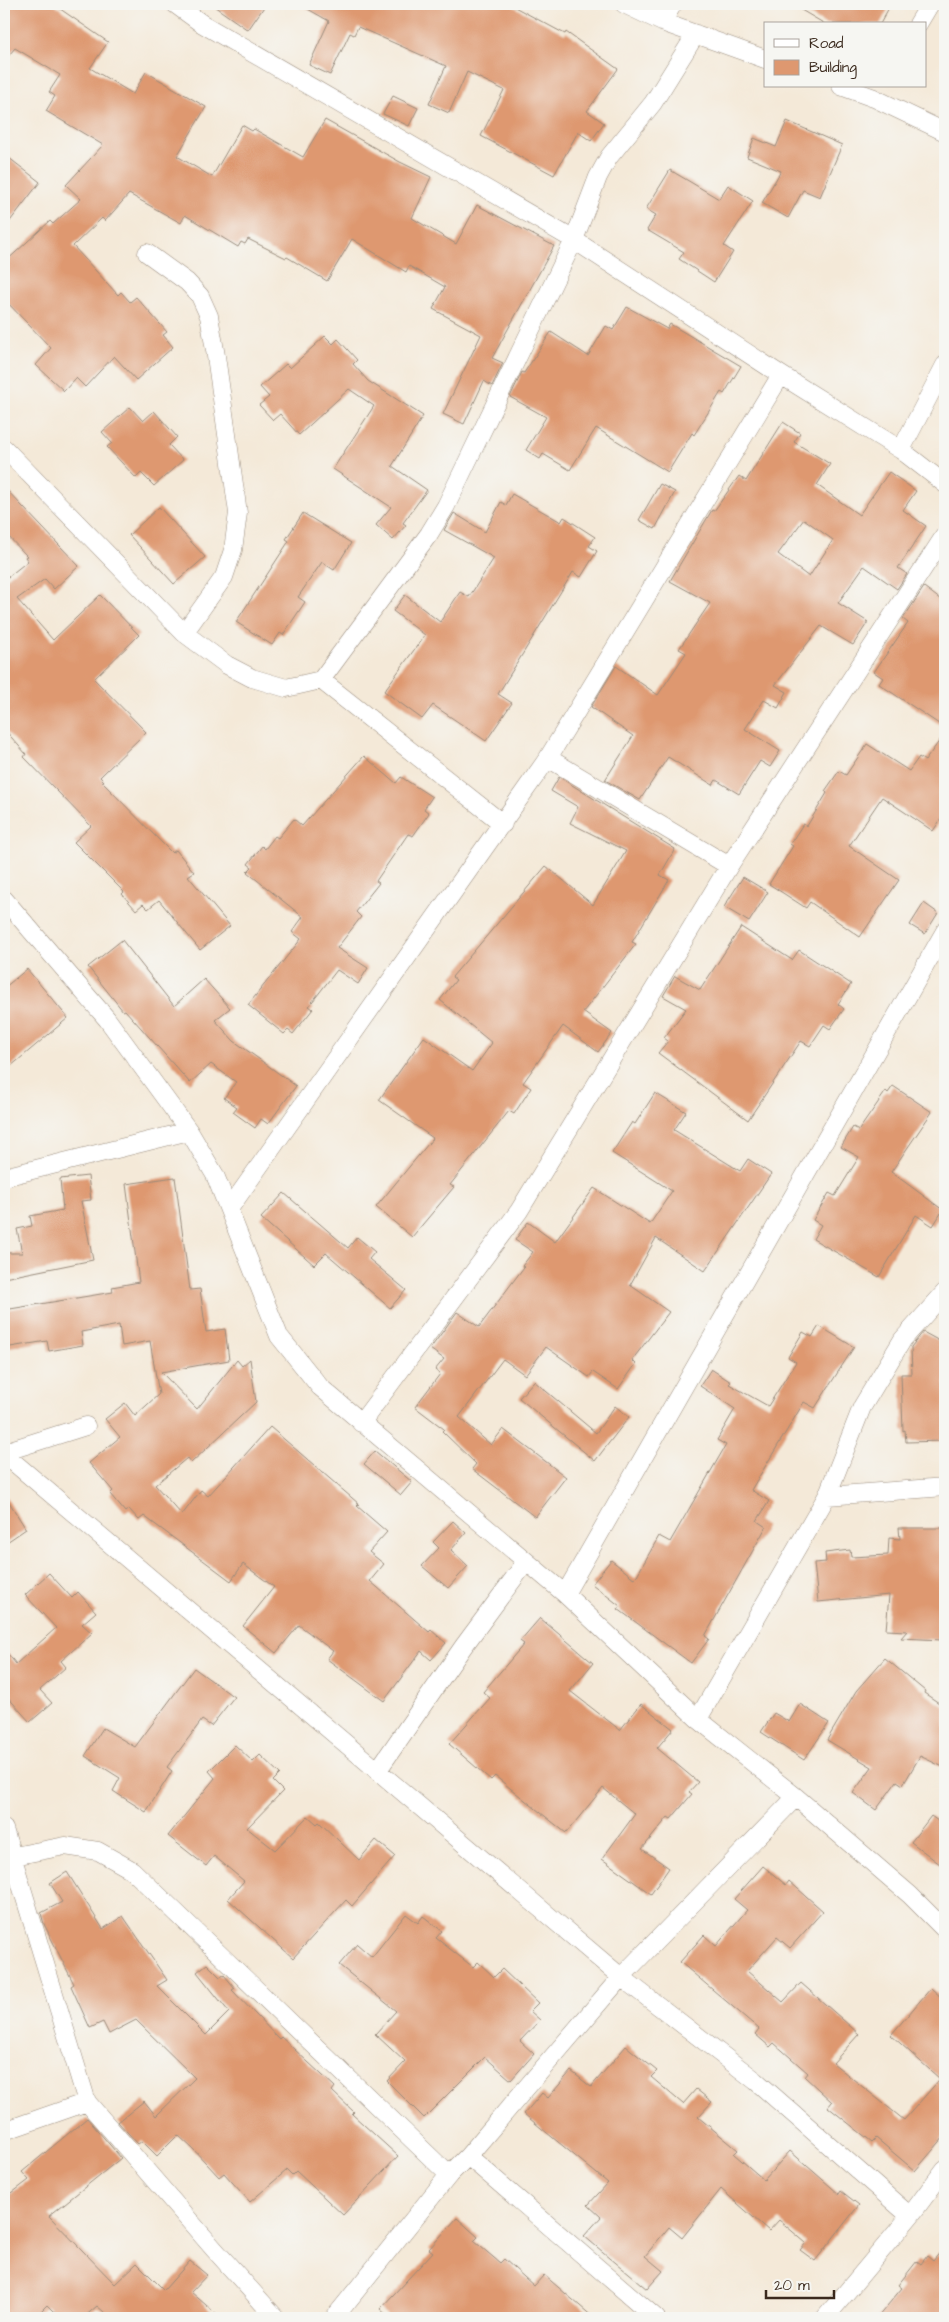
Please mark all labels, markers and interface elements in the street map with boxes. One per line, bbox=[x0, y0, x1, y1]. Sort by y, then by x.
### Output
legend bbox=[764, 22, 926, 88]
text: Road bbox=[809, 33, 844, 54]
text: Building bbox=[809, 57, 857, 79]
scale bar bbox=[766, 2267, 834, 2299]
text: 20 m bbox=[774, 2275, 810, 2296]

